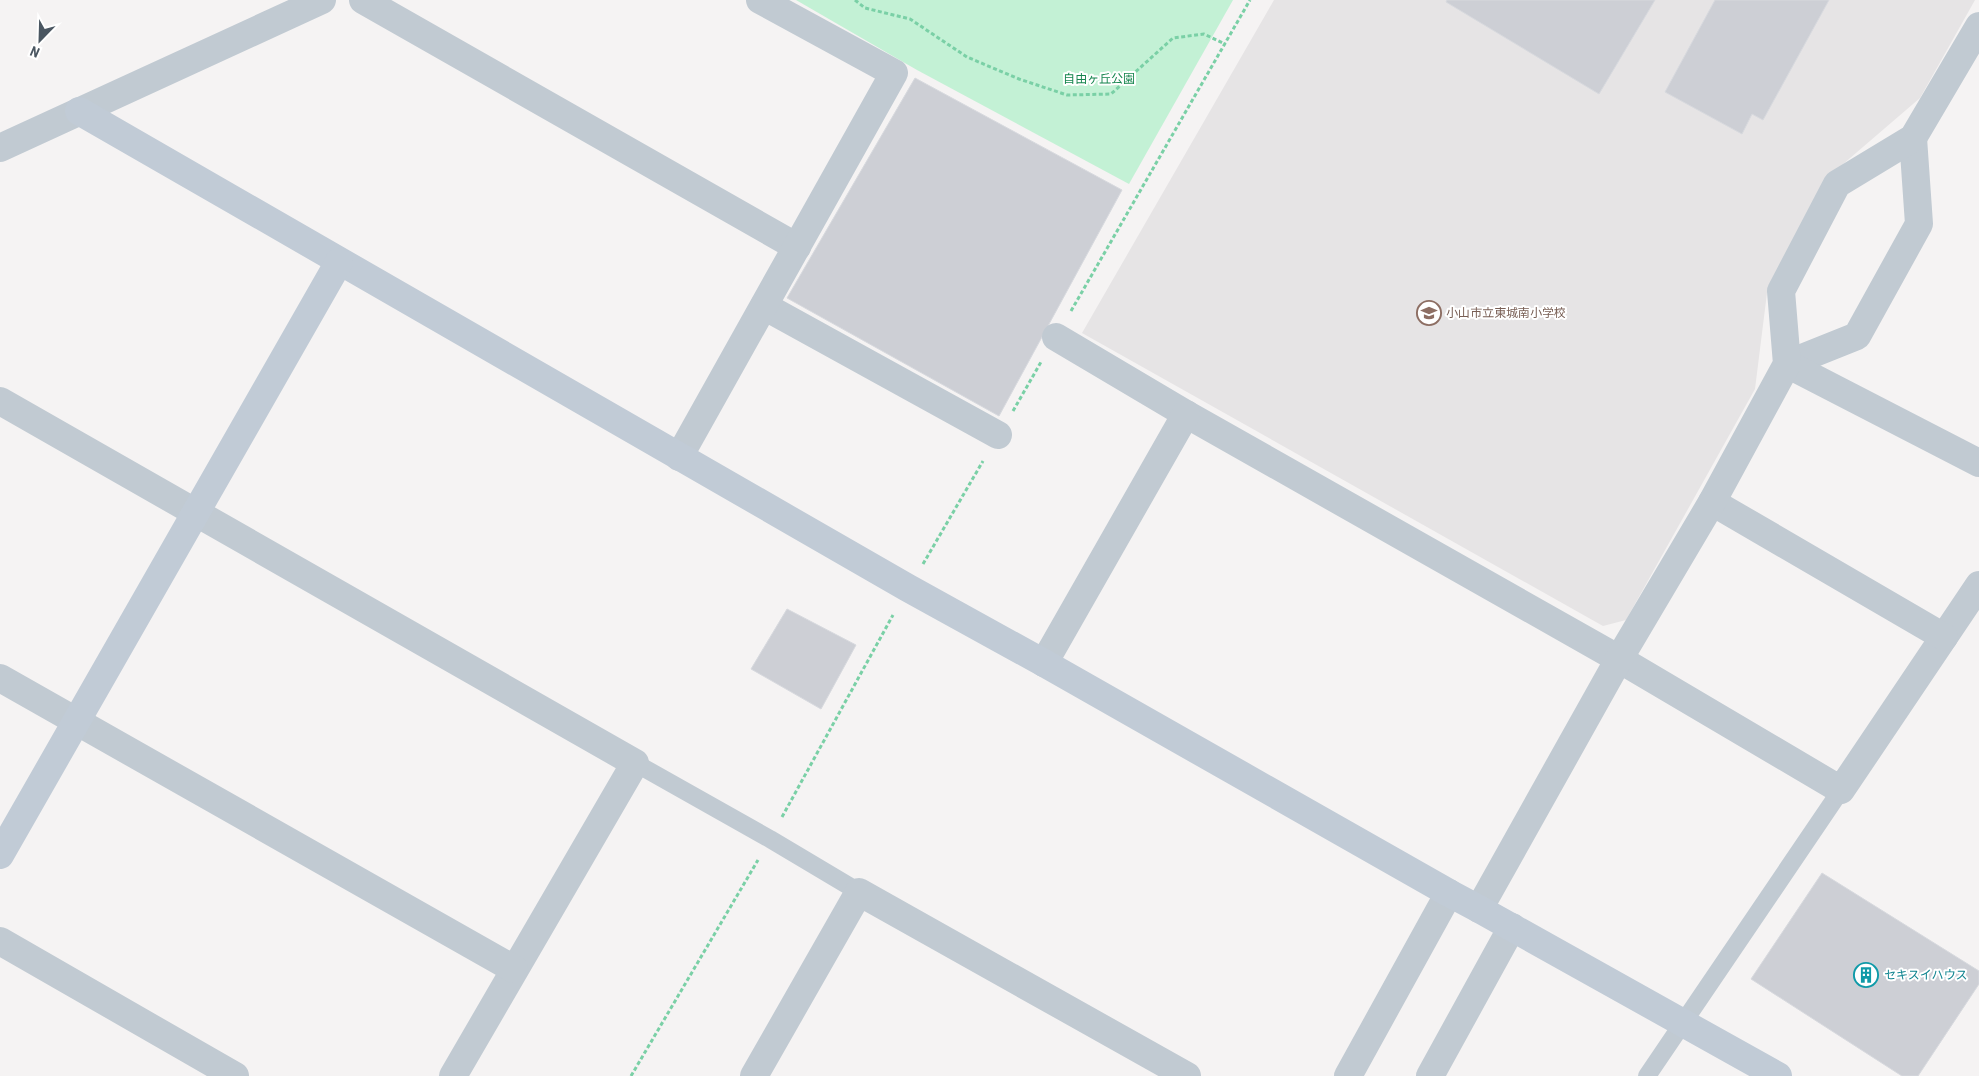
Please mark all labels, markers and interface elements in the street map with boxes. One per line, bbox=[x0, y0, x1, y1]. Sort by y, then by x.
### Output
north arrow bbox=[15, 15, 65, 65]
text: N bbox=[28, 43, 42, 61]
park label: 自由ヶ丘公園 bbox=[1063, 72, 1135, 86]
school or university icon: 小山市立東城南小学校 bbox=[1416, 300, 1442, 326]
place label: 小山市立東城南小学校 bbox=[1446, 306, 1566, 320]
building icon: セキスイハウス bbox=[1853, 962, 1879, 988]
place label: セキスイハウス bbox=[1884, 968, 1967, 982]

